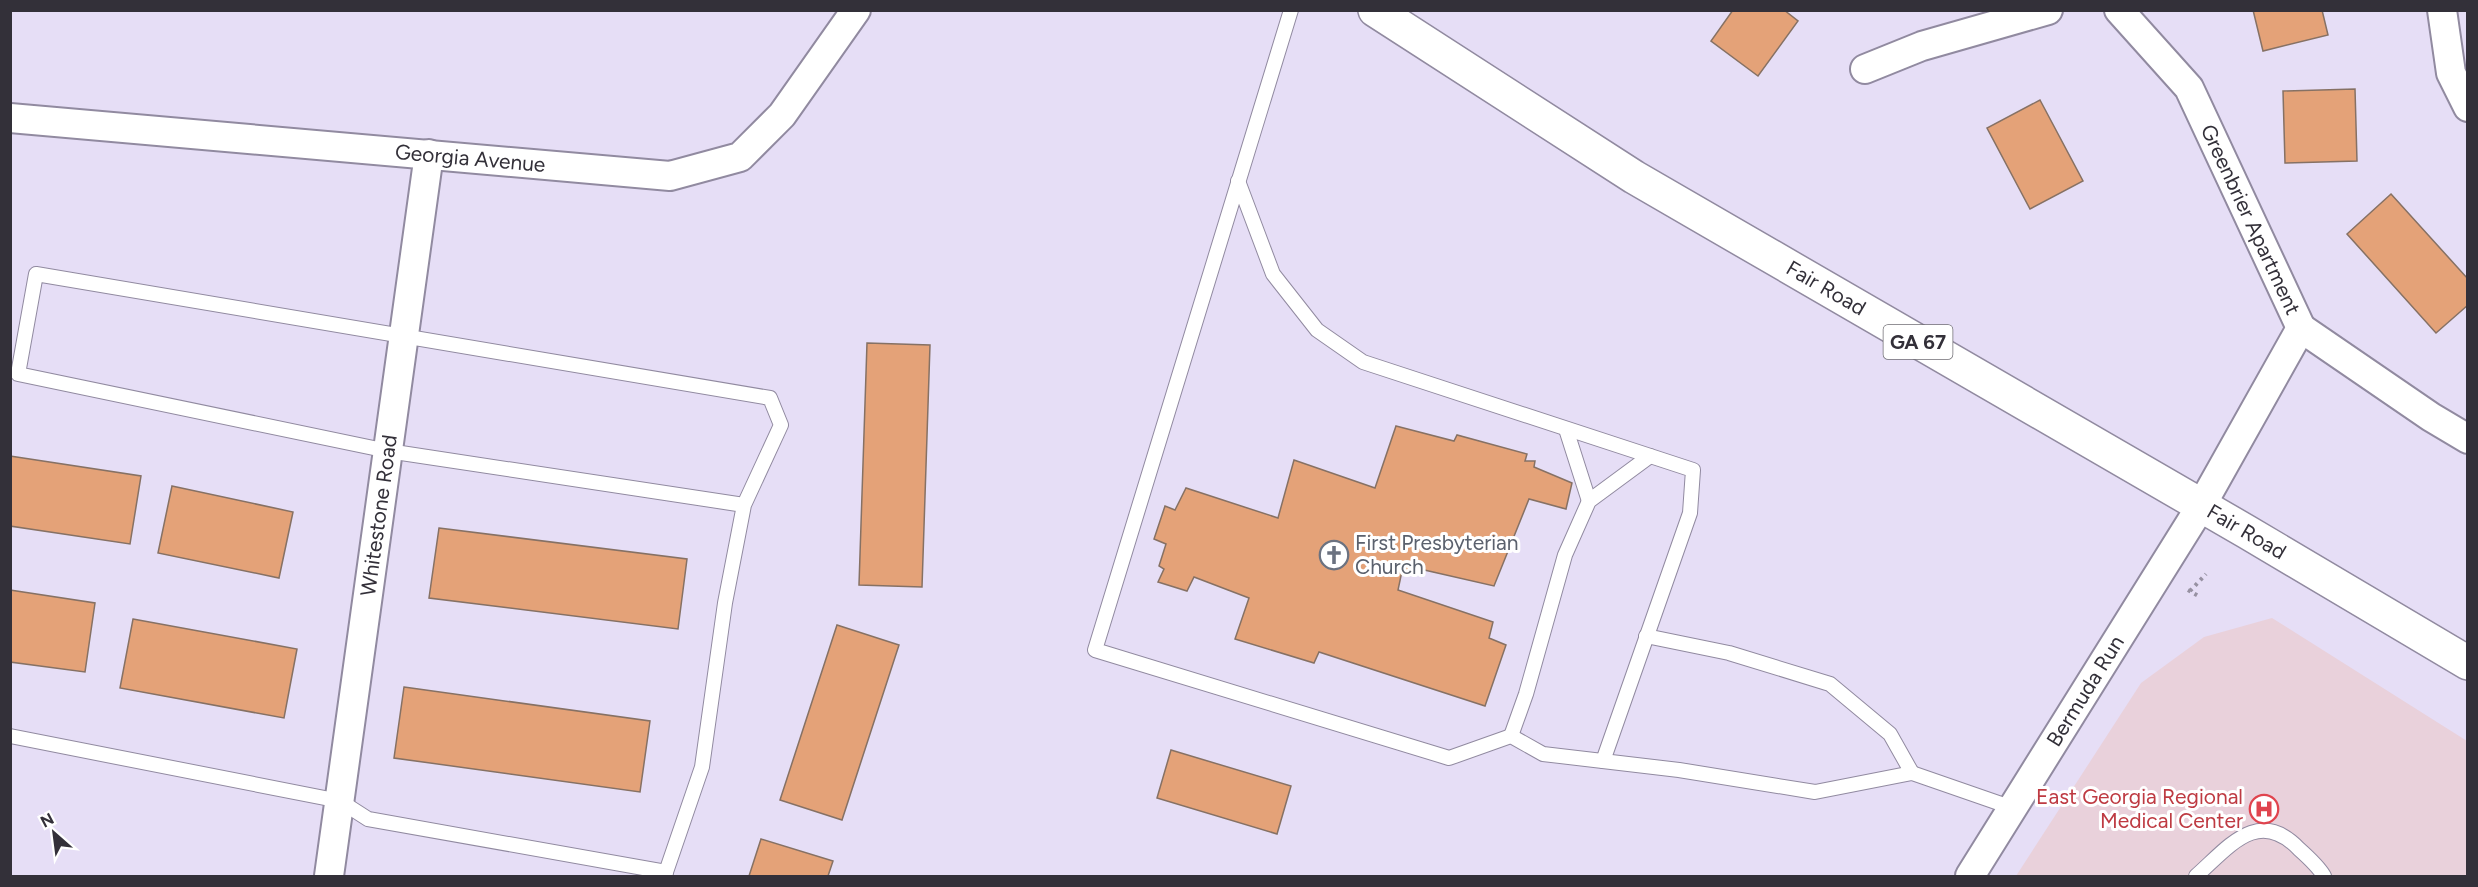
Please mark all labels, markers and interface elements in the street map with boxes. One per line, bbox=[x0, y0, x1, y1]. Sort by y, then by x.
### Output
street label: Greenbrier Apartment bbox=[2196, 120, 2306, 319]
street label: Georgia Avenue bbox=[394, 139, 547, 177]
street label: Fair Road bbox=[1782, 255, 1870, 320]
road number: GA 67 bbox=[1884, 325, 1952, 359]
street label: Whitestone Road bbox=[355, 433, 402, 598]
street label: Fair Road bbox=[2203, 499, 2291, 564]
place label: First Presbyterian Church bbox=[1355, 530, 1519, 579]
church icon: First Presbyterian Church bbox=[1318, 539, 1350, 571]
street label: Bermuda Run bbox=[2041, 631, 2129, 751]
place label: East Georgia Regional Medical Center bbox=[2036, 784, 2243, 833]
hospital icon: East Georgia Regional Medical Center bbox=[2248, 793, 2280, 825]
north arrow bbox=[24, 803, 84, 863]
text: N bbox=[37, 809, 57, 831]

